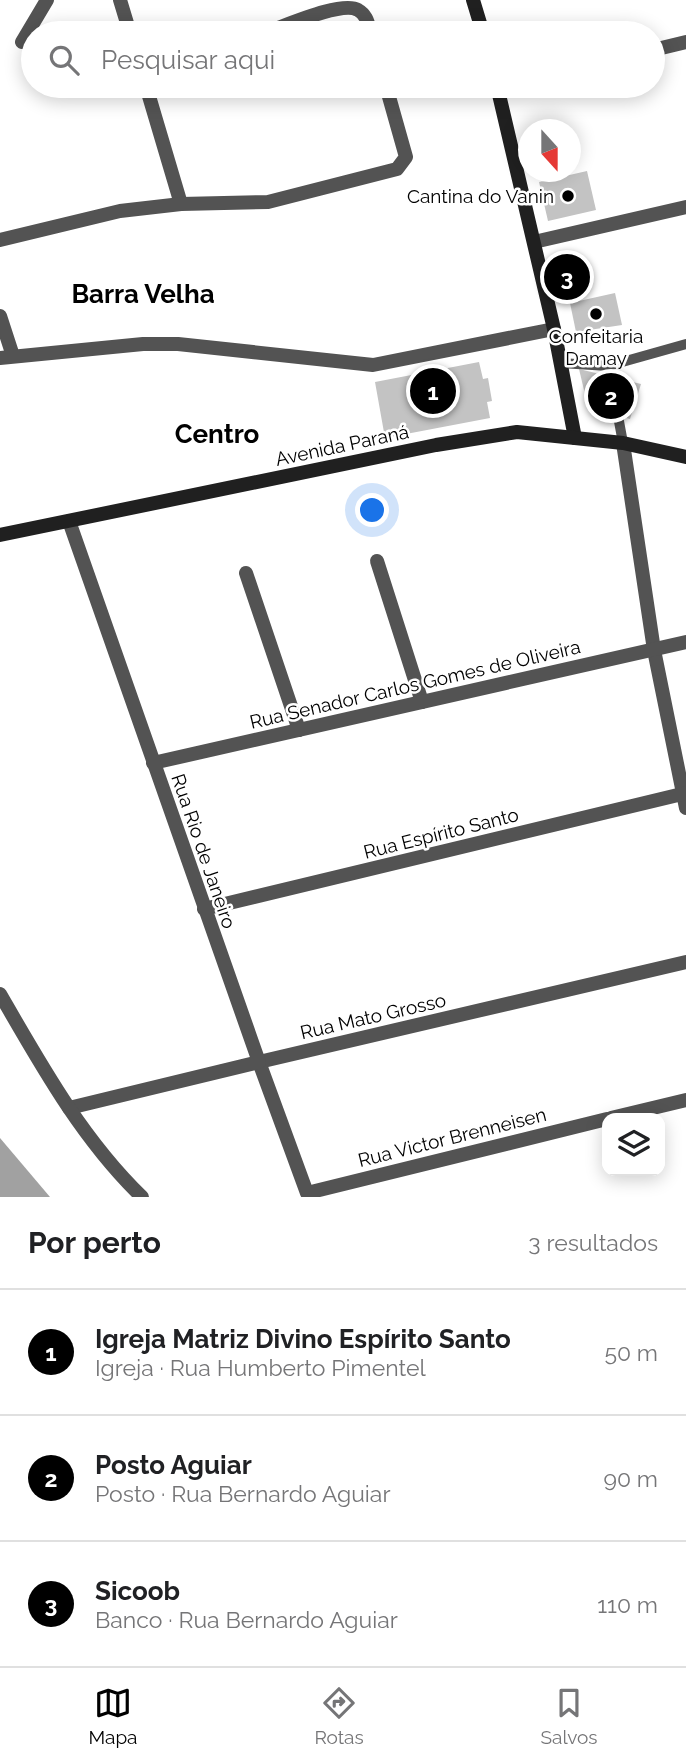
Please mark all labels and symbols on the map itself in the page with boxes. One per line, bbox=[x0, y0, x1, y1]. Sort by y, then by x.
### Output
north arrow bbox=[518, 119, 581, 182]
place label: Cantina do Vanin bbox=[407, 185, 554, 207]
marker: Cantina do Vanin bbox=[560, 188, 576, 204]
pin: 3 bbox=[544, 251, 590, 303]
district label: Barra Velha bbox=[71, 279, 215, 309]
marker: Confeitaria Damay bbox=[588, 306, 604, 322]
place label: Confeitaria Damay bbox=[549, 325, 643, 369]
pin: 1 bbox=[410, 365, 456, 417]
pin: 2 bbox=[588, 370, 634, 422]
district label: Centro bbox=[175, 419, 259, 449]
street label: Avenida Paraná bbox=[273, 420, 411, 470]
your location bbox=[355, 493, 389, 527]
street label: Rua Senador Carlos Gomes de Oliveira bbox=[248, 635, 582, 733]
street label: Rua Rio de Janeiro bbox=[167, 771, 241, 931]
street label: Rua Espírito Santo bbox=[361, 803, 521, 863]
street label: Rua Mato Grosso bbox=[298, 989, 448, 1043]
street label: Rua Victor Brenneisen bbox=[356, 1103, 548, 1171]

